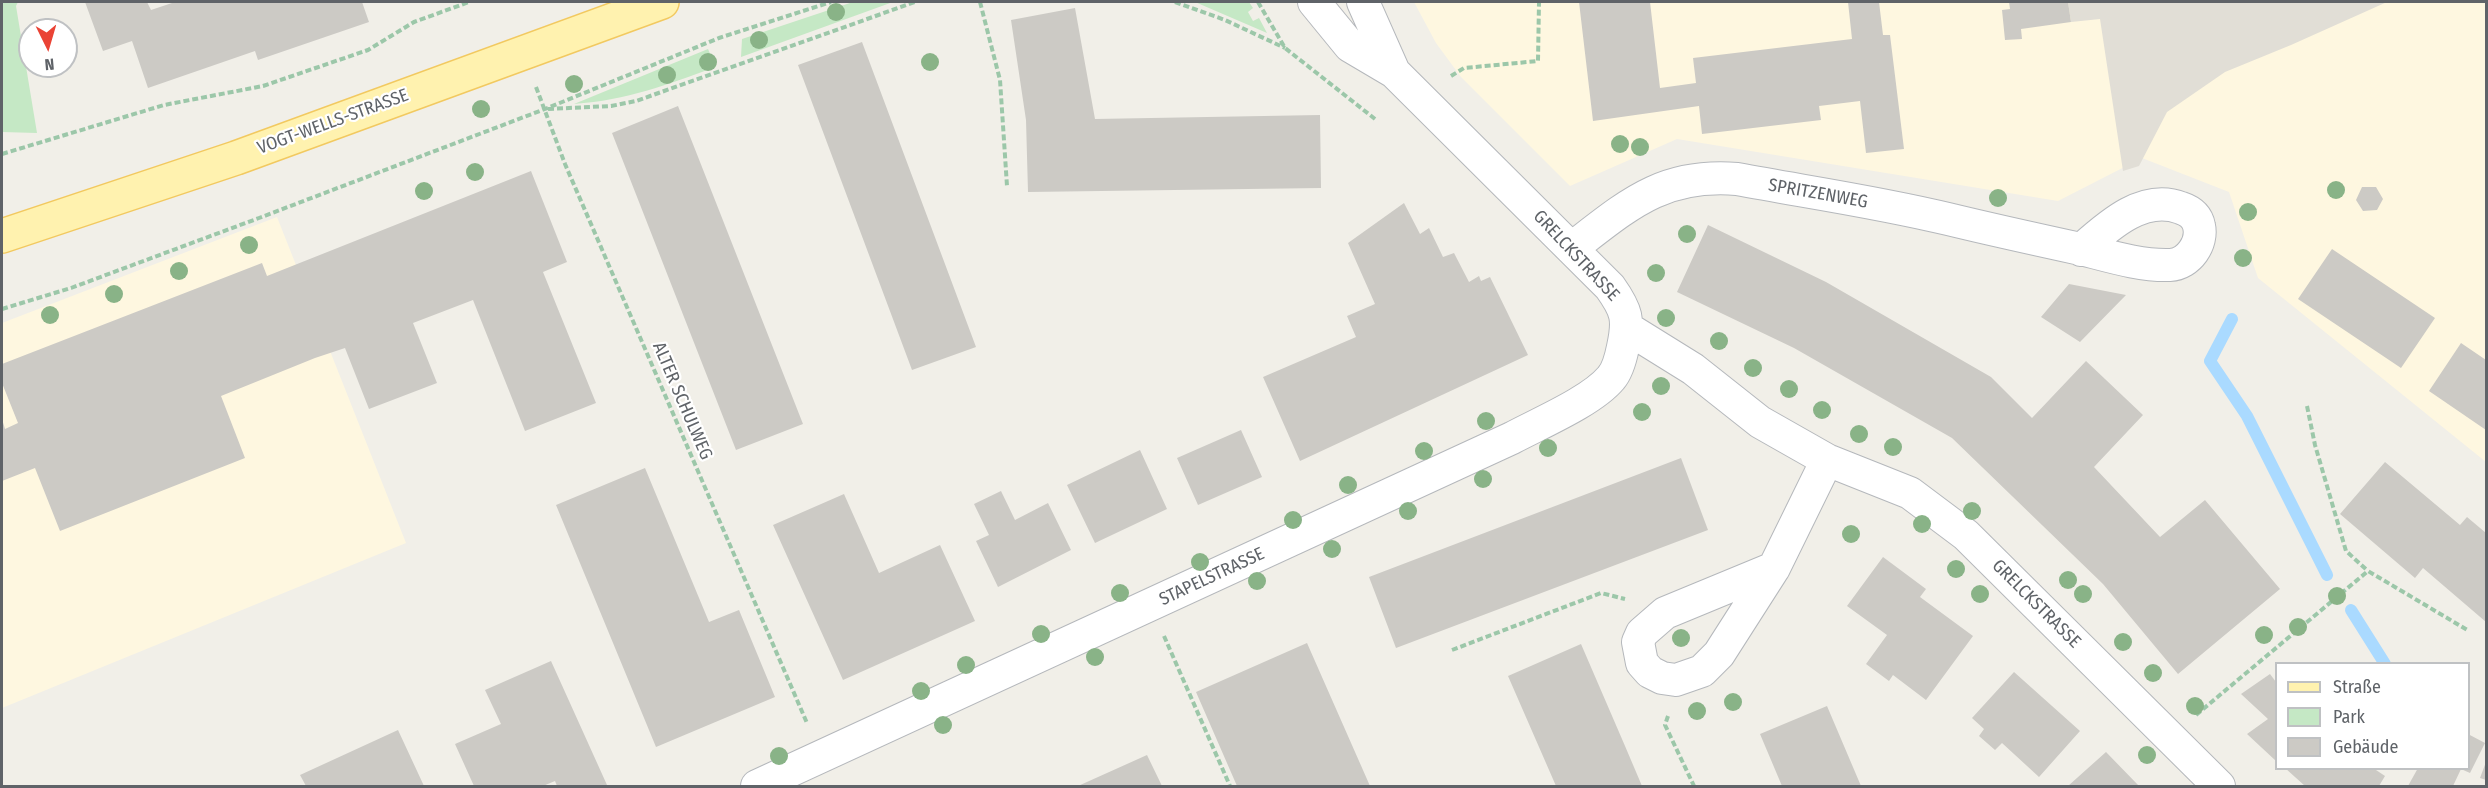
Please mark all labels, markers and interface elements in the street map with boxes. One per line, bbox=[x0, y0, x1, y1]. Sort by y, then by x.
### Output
north arrow bbox=[18, 18, 78, 78]
text: N bbox=[44, 55, 55, 74]
street label: VOGT-WELLS-STRASSE bbox=[255, 85, 411, 159]
street label: SPRITZENWEG bbox=[1766, 175, 1870, 213]
street label: GRELCKSTRASSE bbox=[1528, 206, 1624, 306]
street label: ALTER SCHULWEG bbox=[648, 339, 716, 463]
street label: STAPELSTRASSE bbox=[1156, 543, 1268, 611]
street label: GRELCKSTRASSE bbox=[1987, 555, 2085, 653]
legend bbox=[2275, 662, 2470, 770]
text: Straße bbox=[2333, 676, 2381, 698]
text: Park bbox=[2333, 706, 2365, 728]
text: Gebäude bbox=[2333, 736, 2398, 758]

